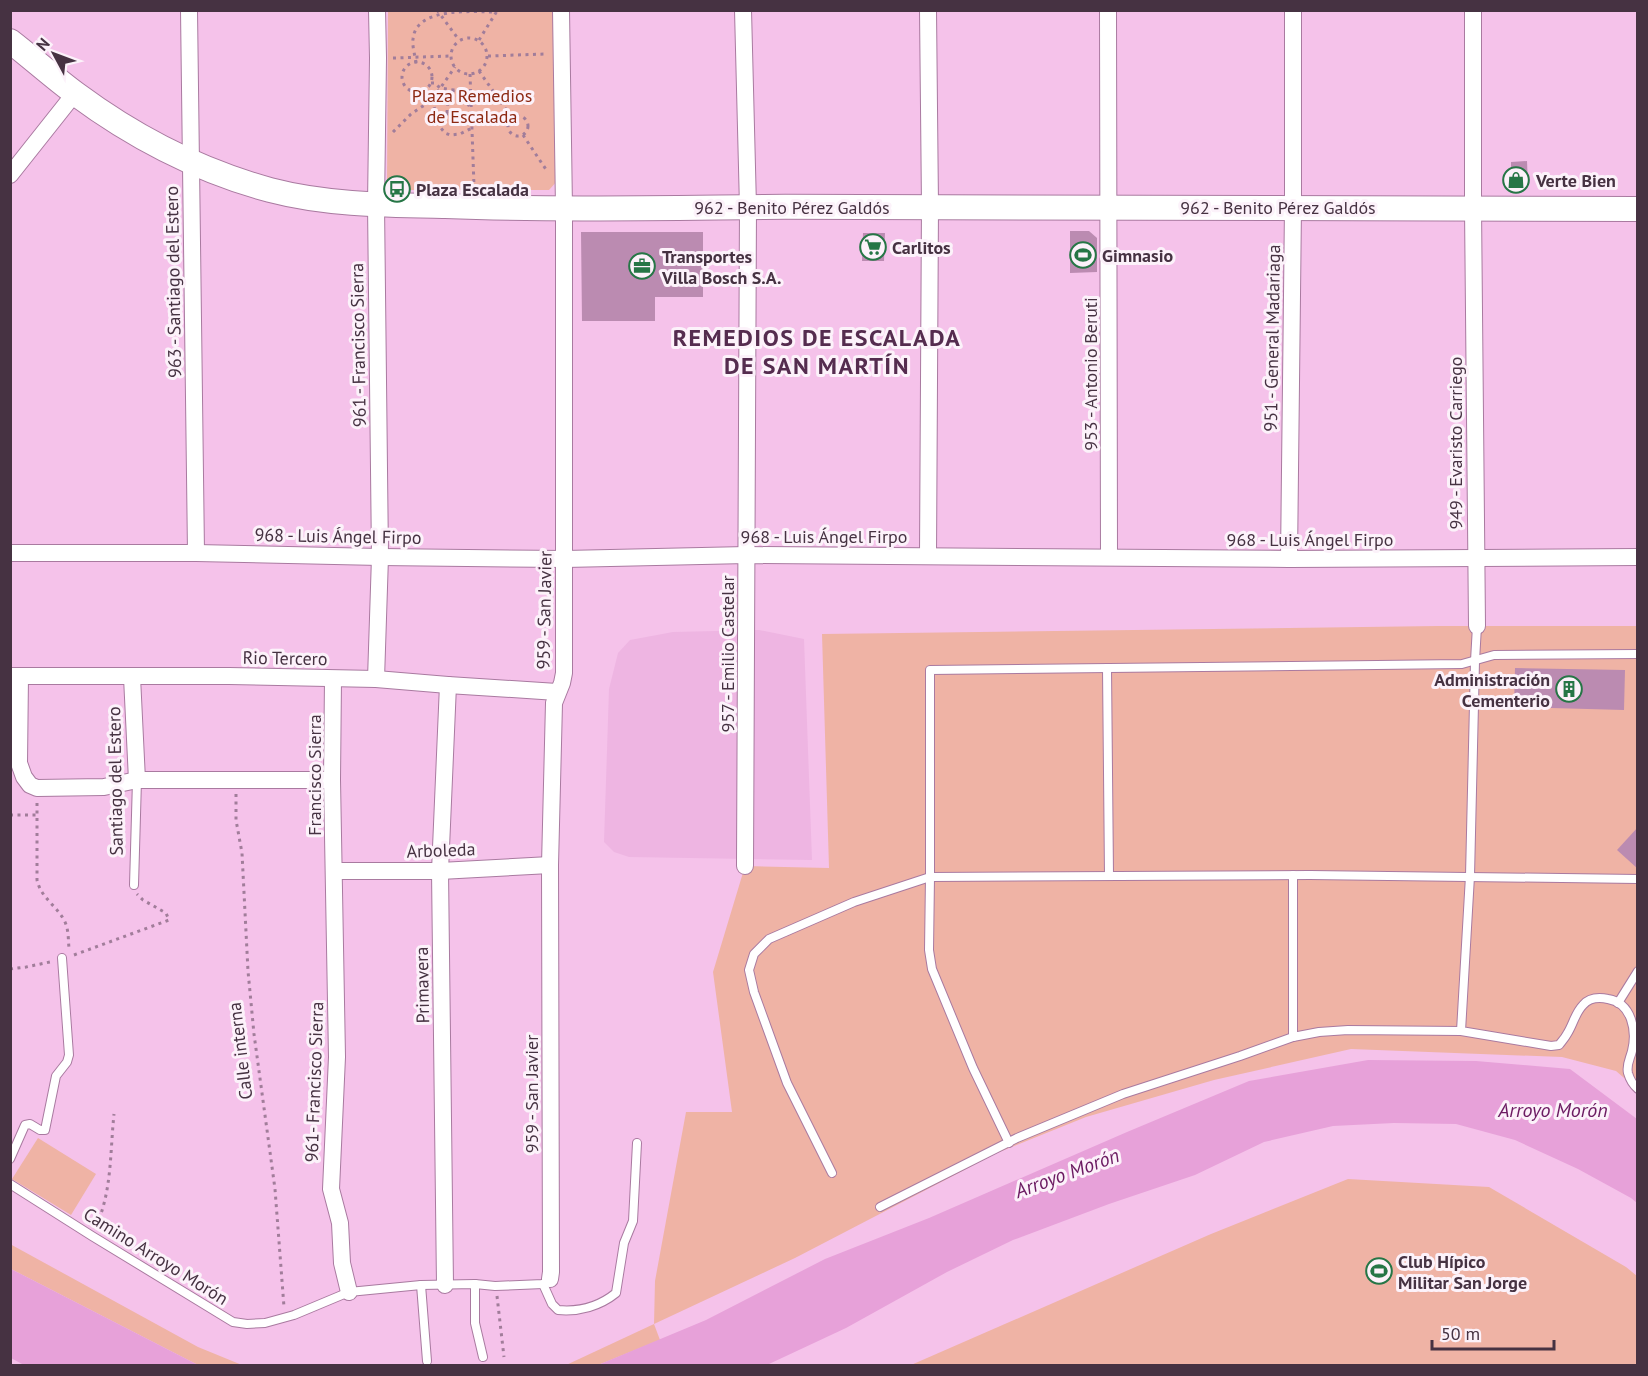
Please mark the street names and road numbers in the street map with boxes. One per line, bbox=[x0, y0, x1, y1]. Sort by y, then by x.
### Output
street label: 963 - Santiago del Estero bbox=[160, 186, 186, 378]
street label: 962 - Benito Pérez Galdós bbox=[694, 196, 890, 219]
street label: 962 - Benito Pérez Galdós bbox=[1180, 196, 1376, 219]
street label: 951 - General Madariaga bbox=[1259, 244, 1285, 432]
street label: 961 - Francisco Sierra bbox=[345, 263, 371, 427]
street label: 953 - Antonio Beruti bbox=[1079, 297, 1102, 451]
street label: 949 - Evaristo Carriego bbox=[1444, 357, 1467, 530]
street label: 968 - Luis Ángel Firpo bbox=[254, 523, 422, 549]
street label: 968 - Luis Ángel Firpo bbox=[741, 525, 907, 548]
street label: 968 - Luis Ángel Firpo bbox=[1227, 528, 1393, 551]
street label: 959 - San Javier bbox=[531, 550, 557, 670]
street label: 957 - Emilio Castelar bbox=[716, 575, 739, 733]
street label: Rio Tercero bbox=[242, 646, 328, 670]
street label: Santiago del Estero bbox=[102, 706, 128, 856]
street label: Francisco Sierra bbox=[303, 714, 326, 836]
street label: Arboleda bbox=[406, 837, 476, 863]
street label: Primavera bbox=[410, 947, 434, 1023]
street label: Calle interna bbox=[223, 1001, 257, 1101]
street label: 961- Francisco Sierra bbox=[300, 1001, 328, 1163]
street label: 959 - San Javier bbox=[520, 1035, 543, 1153]
street label: Camino Arroyo Morón bbox=[79, 1202, 233, 1310]

